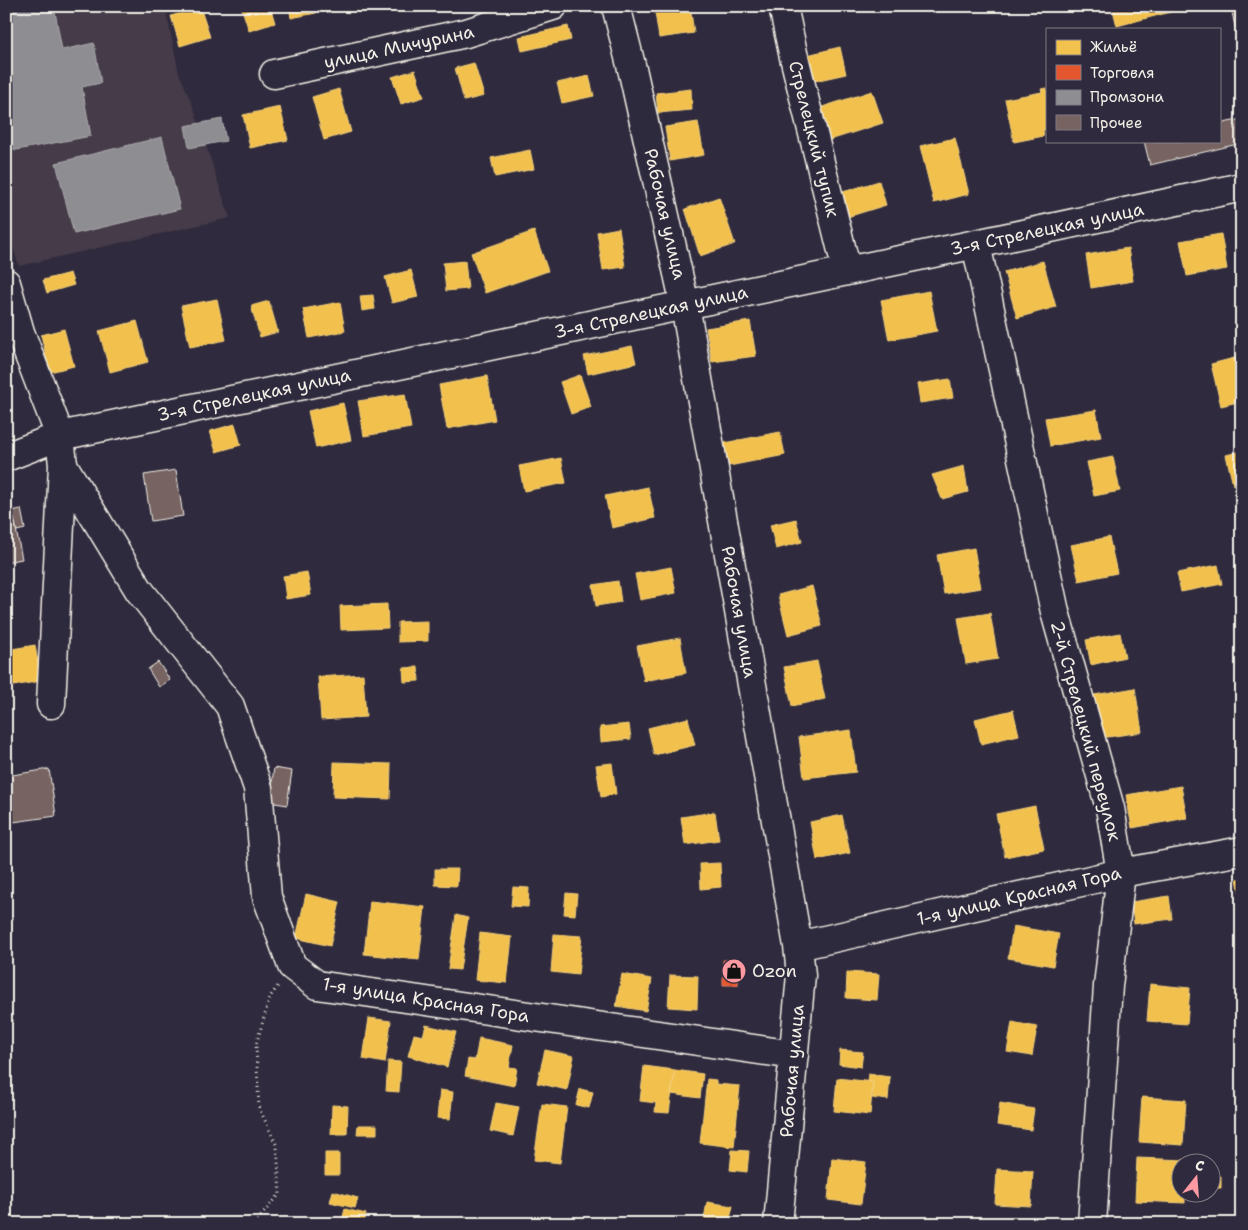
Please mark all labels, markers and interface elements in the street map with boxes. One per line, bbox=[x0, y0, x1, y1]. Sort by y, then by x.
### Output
street label: улица Мичурина bbox=[322, 19, 476, 75]
legend bbox=[1046, 28, 1220, 142]
text: Жильё bbox=[1090, 37, 1137, 57]
street label: Стрелецкий тупик bbox=[783, 58, 845, 220]
text: Торговля bbox=[1090, 63, 1155, 83]
text: Промзона bbox=[1090, 87, 1165, 107]
text: Прочее bbox=[1090, 113, 1142, 133]
street label: Рабочая улица bbox=[638, 146, 692, 282]
street label: 3-я Стрелецкая улица bbox=[948, 197, 1146, 261]
street label: 3-я Стрелецкая улица bbox=[552, 280, 750, 344]
street label: 3-я Стрелецкая улица bbox=[155, 363, 353, 427]
street label: Рабочая улица bbox=[716, 544, 762, 680]
street label: 2-й Стрелецкий переулок bbox=[1045, 618, 1127, 844]
street label: 1-я улица Красная Гора bbox=[914, 861, 1124, 931]
shop icon: Ozon bbox=[721, 958, 747, 984]
place label: Ozon bbox=[752, 959, 797, 983]
street label: 1-я улица Красная Гора bbox=[321, 972, 531, 1028]
street label: Рабочая улица bbox=[774, 1003, 810, 1139]
north arrow bbox=[1170, 1152, 1220, 1202]
text: С bbox=[1193, 1156, 1207, 1175]

